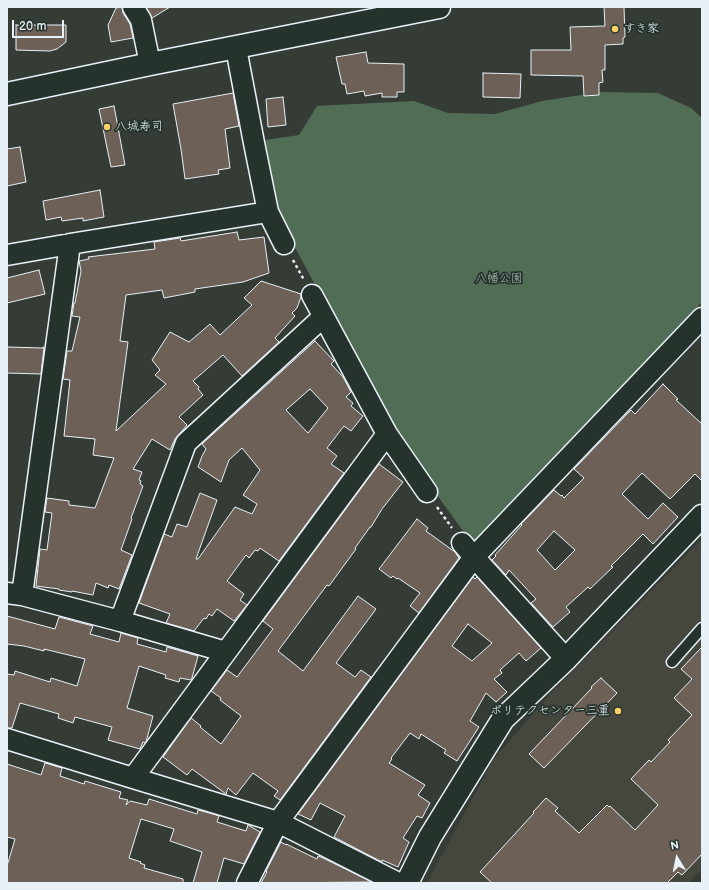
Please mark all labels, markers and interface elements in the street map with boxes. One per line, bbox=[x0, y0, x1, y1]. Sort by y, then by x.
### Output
scale bar bbox=[14, 12, 66, 38]
text: 20 m bbox=[19, 19, 46, 34]
place label: すき家 bbox=[623, 22, 659, 36]
marker: すき家 bbox=[610, 24, 620, 34]
place label: 八城寿司 bbox=[115, 120, 163, 134]
marker: 八城寿司 bbox=[102, 122, 112, 132]
park label: 八幡公園 bbox=[475, 272, 523, 286]
place label: ポリテクセンター三重 bbox=[490, 704, 610, 718]
marker: ポリテクセンター三重 bbox=[613, 706, 623, 716]
north arrow bbox=[657, 838, 697, 878]
text: N bbox=[670, 839, 680, 853]

